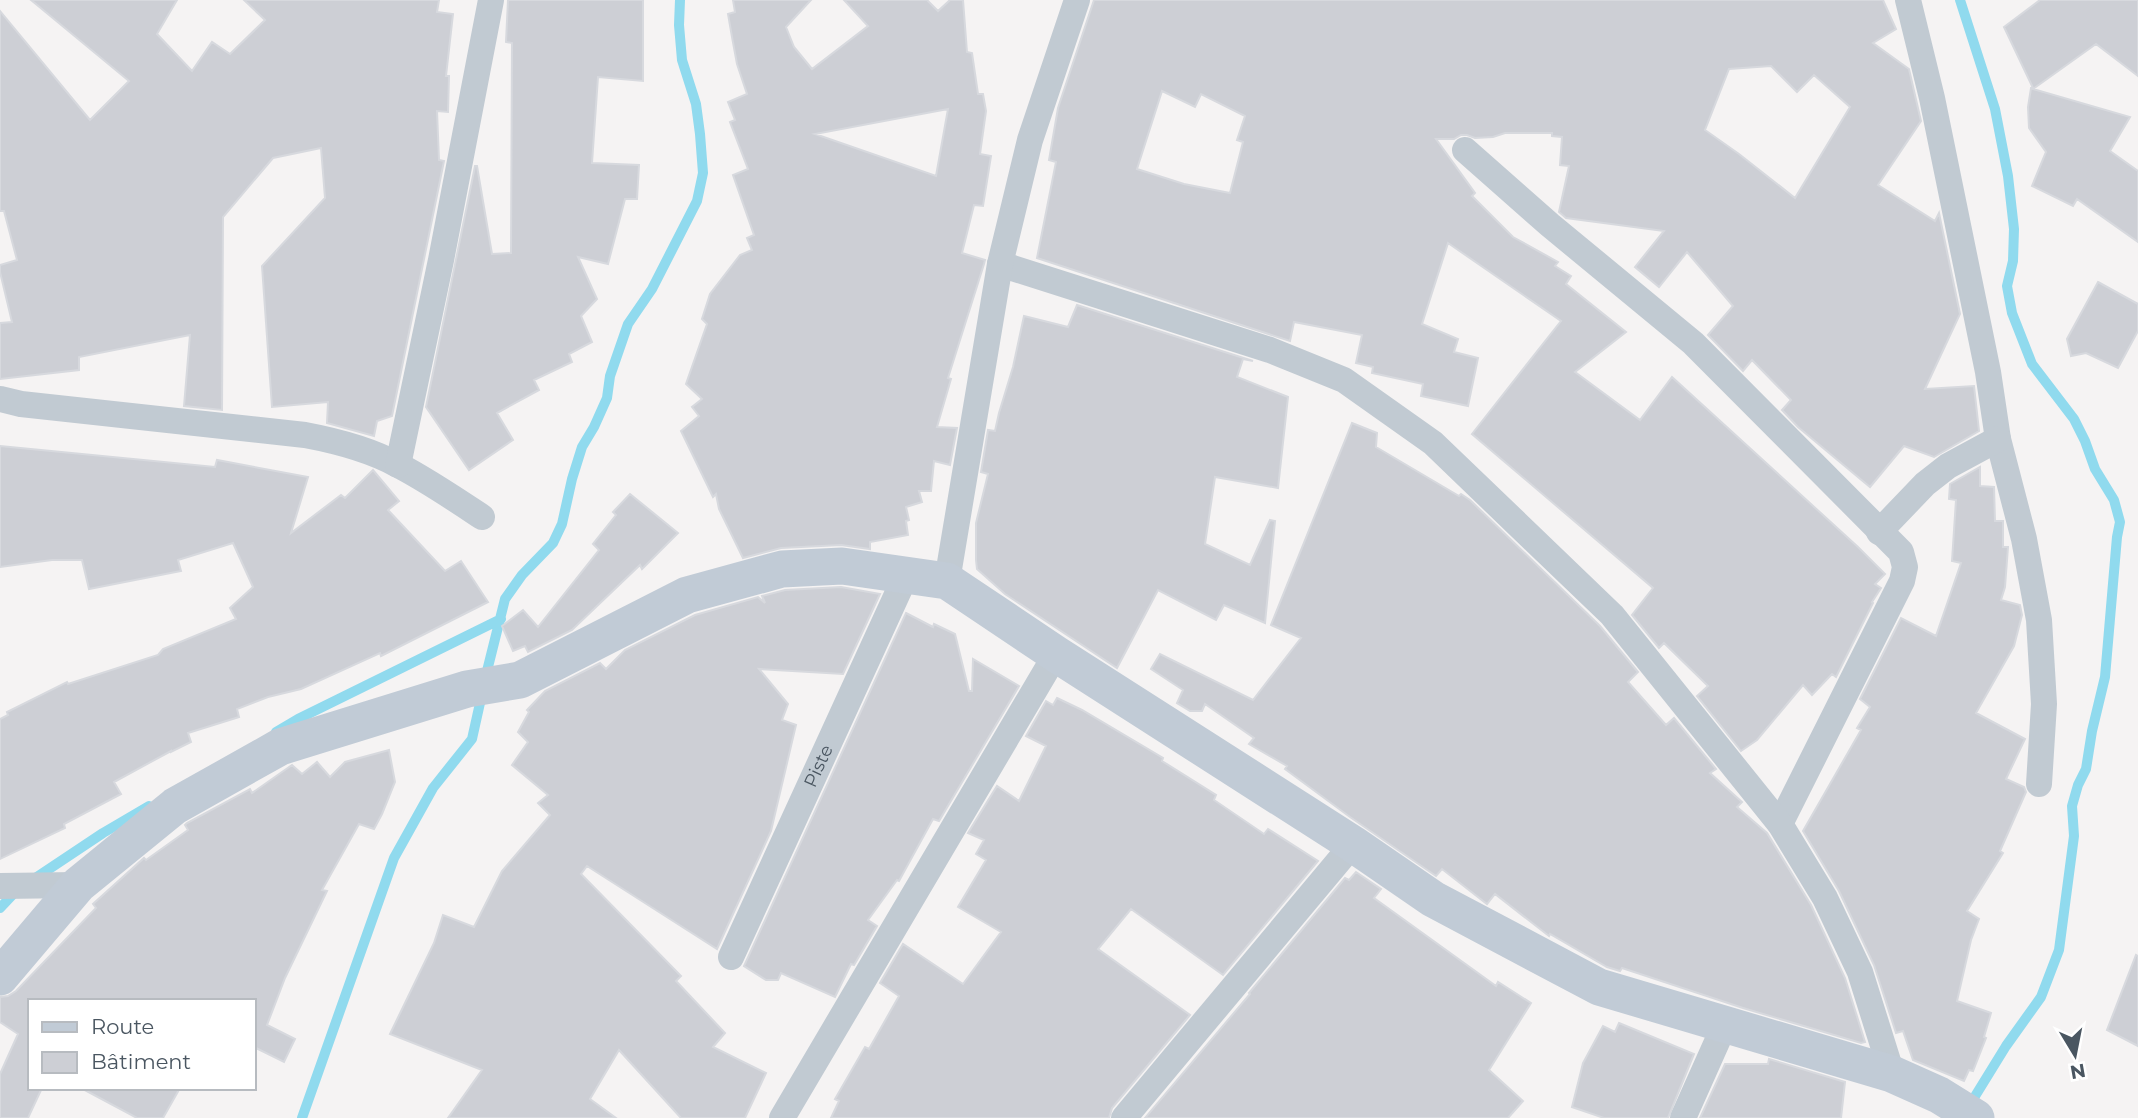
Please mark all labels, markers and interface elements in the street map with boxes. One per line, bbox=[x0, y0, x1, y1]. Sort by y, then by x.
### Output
street label: Piste bbox=[799, 741, 838, 791]
legend bbox=[28, 999, 256, 1090]
text: Route bbox=[91, 1014, 154, 1039]
north arrow bbox=[2040, 1020, 2110, 1090]
text: Bâtiment bbox=[91, 1049, 191, 1074]
text: N bbox=[2068, 1059, 2087, 1084]

